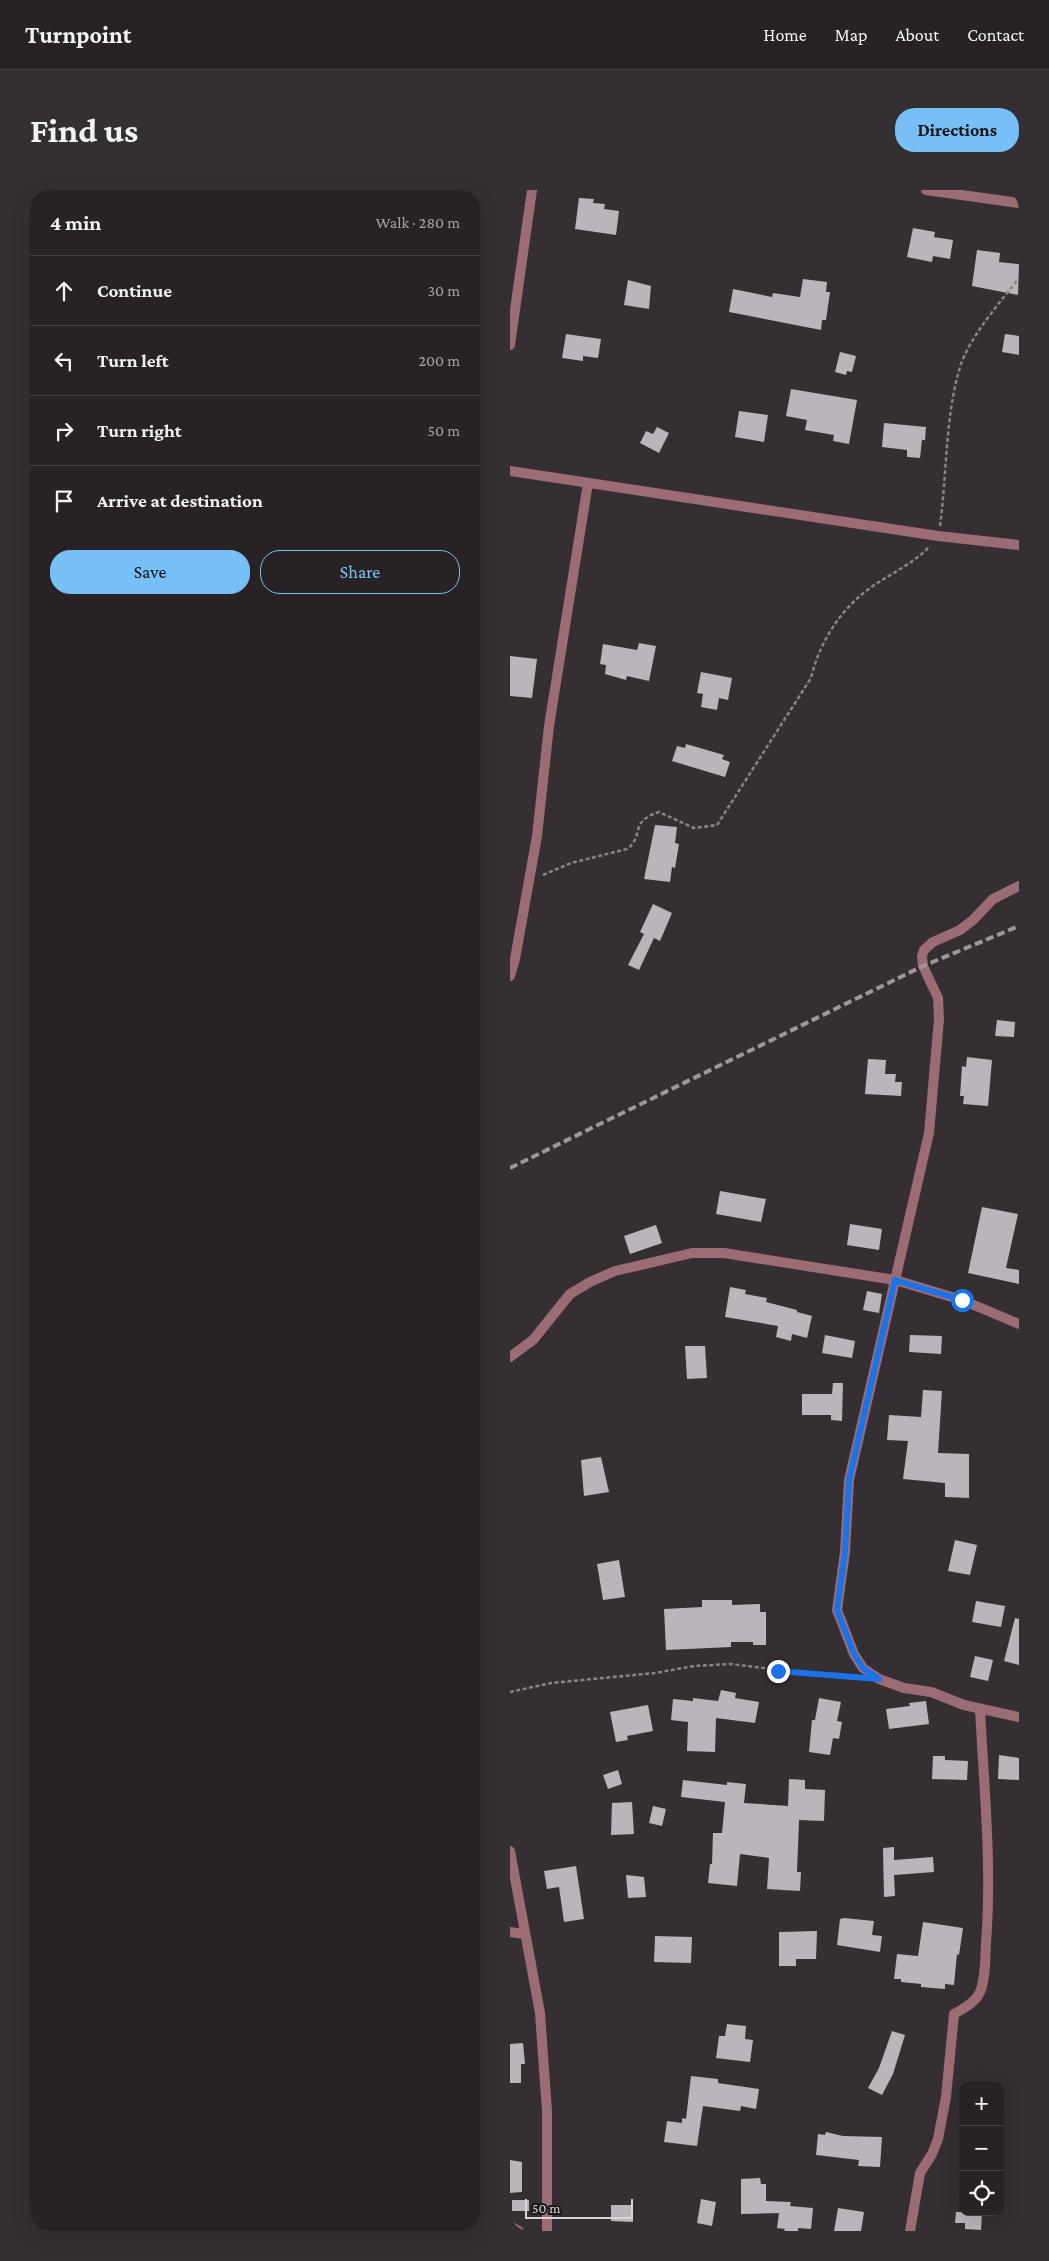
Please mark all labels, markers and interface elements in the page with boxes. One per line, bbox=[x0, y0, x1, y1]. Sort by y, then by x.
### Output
text: Turnpoint bbox=[25, 21, 131, 48]
text: Home bbox=[764, 25, 807, 45]
text: Map bbox=[835, 25, 867, 45]
text: About bbox=[895, 25, 939, 45]
text: Contact bbox=[967, 25, 1024, 45]
button: Directions bbox=[895, 108, 1019, 152]
text: Find us bbox=[30, 111, 138, 150]
text: 4 min bbox=[50, 211, 101, 235]
text: Walk · 280 m bbox=[376, 214, 460, 231]
icon: ahead bbox=[50, 277, 78, 305]
text: Continue bbox=[97, 280, 172, 301]
text: 30 m bbox=[428, 282, 460, 299]
icon: left bbox=[50, 347, 78, 375]
text: Turn left bbox=[97, 350, 169, 371]
text: 200 m bbox=[418, 352, 460, 369]
icon: right bbox=[50, 417, 78, 445]
text: Turn right bbox=[97, 420, 182, 441]
text: 50 m bbox=[428, 422, 460, 439]
icon: arrive bbox=[50, 487, 78, 515]
text: Arrive at destination bbox=[97, 490, 263, 511]
button: Save bbox=[50, 550, 250, 594]
button: Share bbox=[260, 550, 460, 594]
route start bbox=[951, 1289, 974, 1312]
route end bbox=[767, 1660, 790, 1683]
map controls bbox=[959, 2081, 1004, 2216]
button: + bbox=[959, 2081, 1004, 2126]
button: − bbox=[959, 2126, 1004, 2171]
button: locate bbox=[959, 2171, 1004, 2216]
scale bar bbox=[525, 2196, 632, 2219]
text: 50 m bbox=[532, 2200, 560, 2216]

